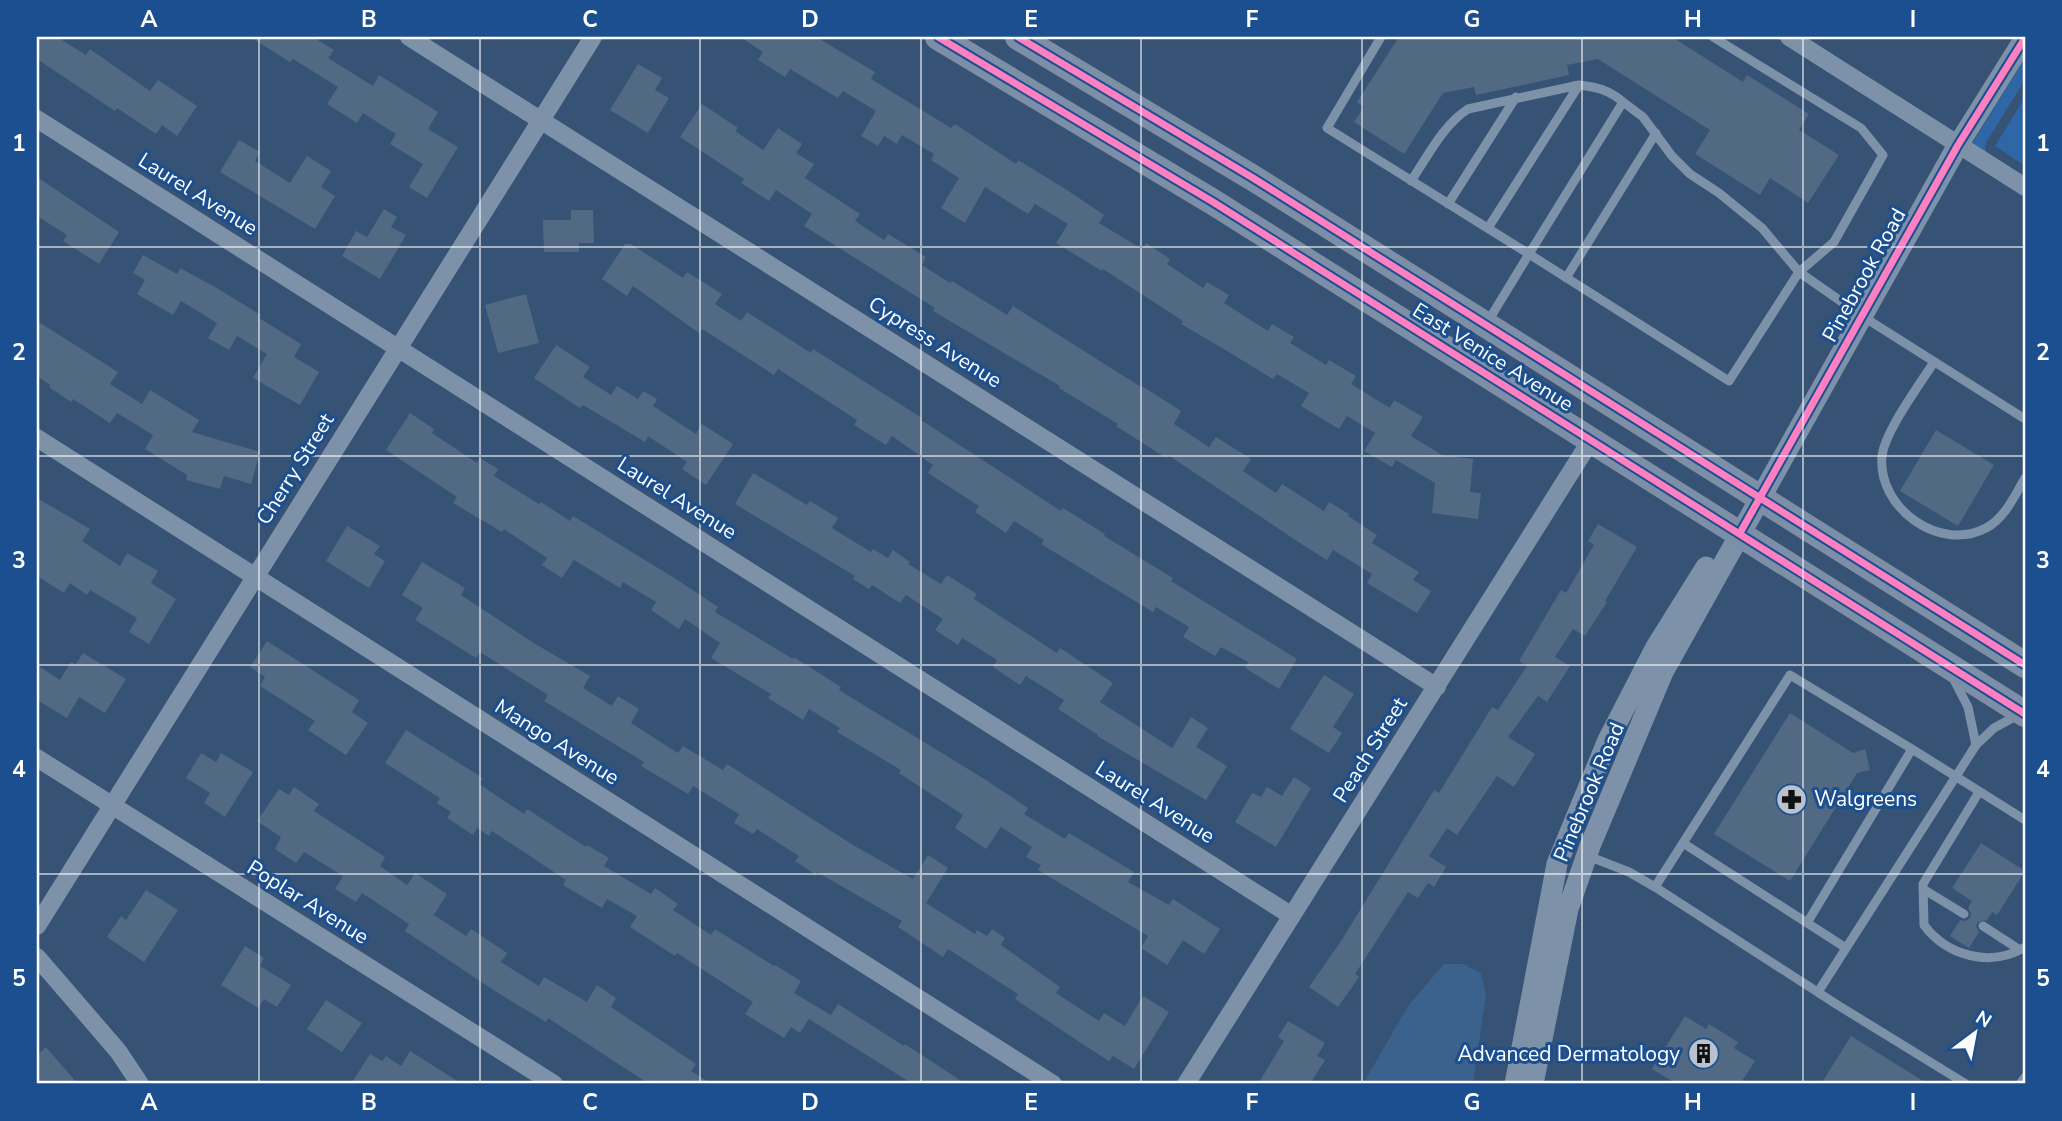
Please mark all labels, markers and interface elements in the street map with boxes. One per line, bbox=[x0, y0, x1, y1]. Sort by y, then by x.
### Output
text: A bbox=[140, 4, 158, 35]
text: B bbox=[361, 4, 377, 35]
text: C bbox=[582, 4, 598, 35]
text: D bbox=[801, 4, 819, 35]
text: E bbox=[1024, 4, 1038, 35]
text: F bbox=[1246, 4, 1259, 35]
text: G bbox=[1464, 4, 1480, 35]
text: H bbox=[1684, 4, 1702, 35]
text: I bbox=[1910, 4, 1916, 35]
text: 1 bbox=[12, 128, 26, 159]
text: 1 bbox=[2036, 128, 2050, 159]
street label: Laurel Avenue bbox=[133, 146, 263, 242]
street label: Pinebrook Road bbox=[1816, 203, 1912, 347]
street label: Cypress Avenue bbox=[863, 290, 1007, 394]
street label: East Venice Avenue bbox=[1407, 296, 1579, 418]
text: 2 bbox=[12, 337, 26, 368]
text: 2 bbox=[2036, 337, 2050, 368]
street label: Cherry Street bbox=[250, 407, 341, 530]
street label: Laurel Avenue bbox=[612, 450, 742, 546]
text: 3 bbox=[12, 545, 26, 576]
text: 3 bbox=[2036, 545, 2050, 576]
street label: Peach Street bbox=[1326, 691, 1414, 808]
street label: Mango Avenue bbox=[489, 693, 625, 791]
street label: Pinebrook Road bbox=[1547, 718, 1631, 866]
text: 4 bbox=[12, 754, 26, 785]
street label: Laurel Avenue bbox=[1090, 754, 1220, 850]
text: 4 bbox=[2036, 754, 2050, 785]
pharmacy icon: Walgreens bbox=[1774, 782, 1808, 816]
place label: Walgreens bbox=[1814, 785, 1917, 813]
street label: Poplar Avenue bbox=[242, 853, 374, 951]
text: 5 bbox=[12, 963, 26, 994]
text: 5 bbox=[2036, 963, 2050, 994]
north arrow bbox=[1940, 998, 2010, 1068]
text: N bbox=[1971, 1005, 1996, 1034]
building icon: Advanced Dermatology bbox=[1686, 1037, 1720, 1071]
place label: Advanced Dermatology bbox=[1457, 1040, 1680, 1068]
text: A bbox=[140, 1087, 158, 1118]
text: B bbox=[361, 1087, 377, 1118]
text: C bbox=[582, 1087, 598, 1118]
text: D bbox=[801, 1087, 819, 1118]
text: E bbox=[1024, 1087, 1038, 1118]
text: F bbox=[1246, 1087, 1259, 1118]
text: G bbox=[1464, 1087, 1480, 1118]
text: H bbox=[1684, 1087, 1702, 1118]
text: I bbox=[1910, 1087, 1916, 1118]

